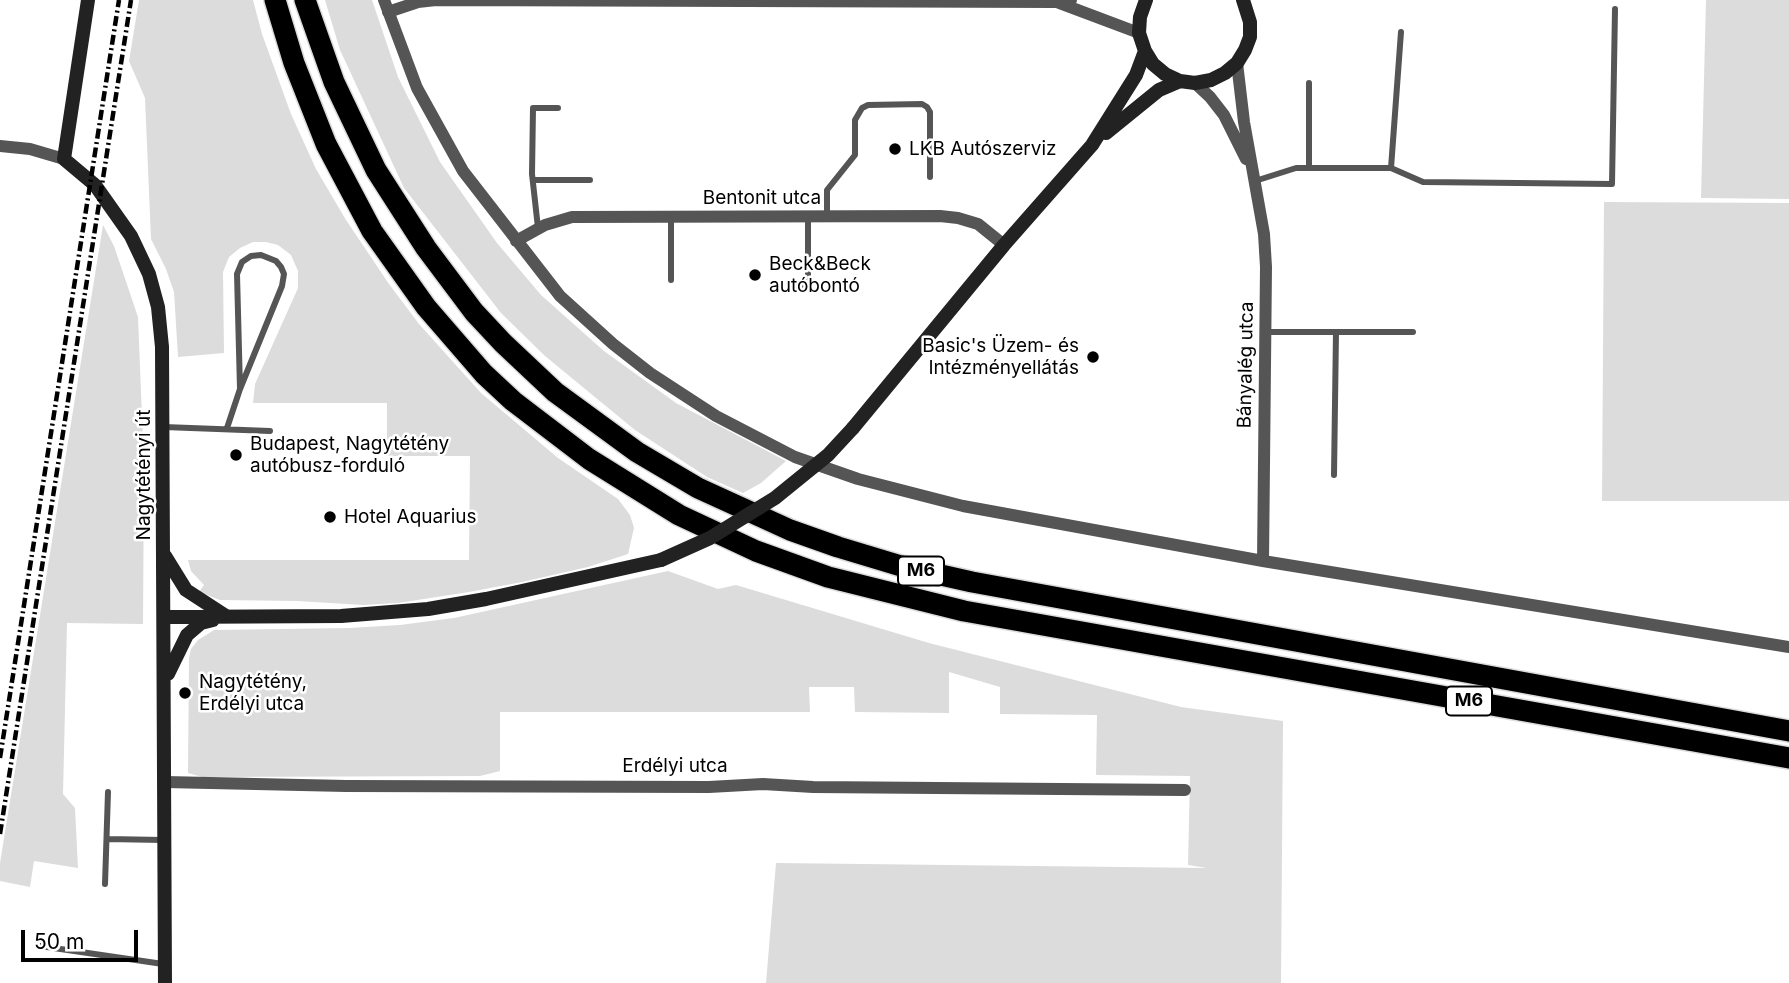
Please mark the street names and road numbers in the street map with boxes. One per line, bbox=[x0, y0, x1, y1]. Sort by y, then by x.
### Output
street label: Bentonit utca bbox=[703, 187, 821, 209]
street label: Bányalég utca bbox=[1233, 301, 1259, 429]
street label: Nagytétényi út bbox=[133, 410, 155, 540]
road number: M6 bbox=[898, 556, 944, 586]
road number: M6 bbox=[1446, 686, 1492, 716]
street label: Erdélyi utca bbox=[622, 755, 728, 777]

